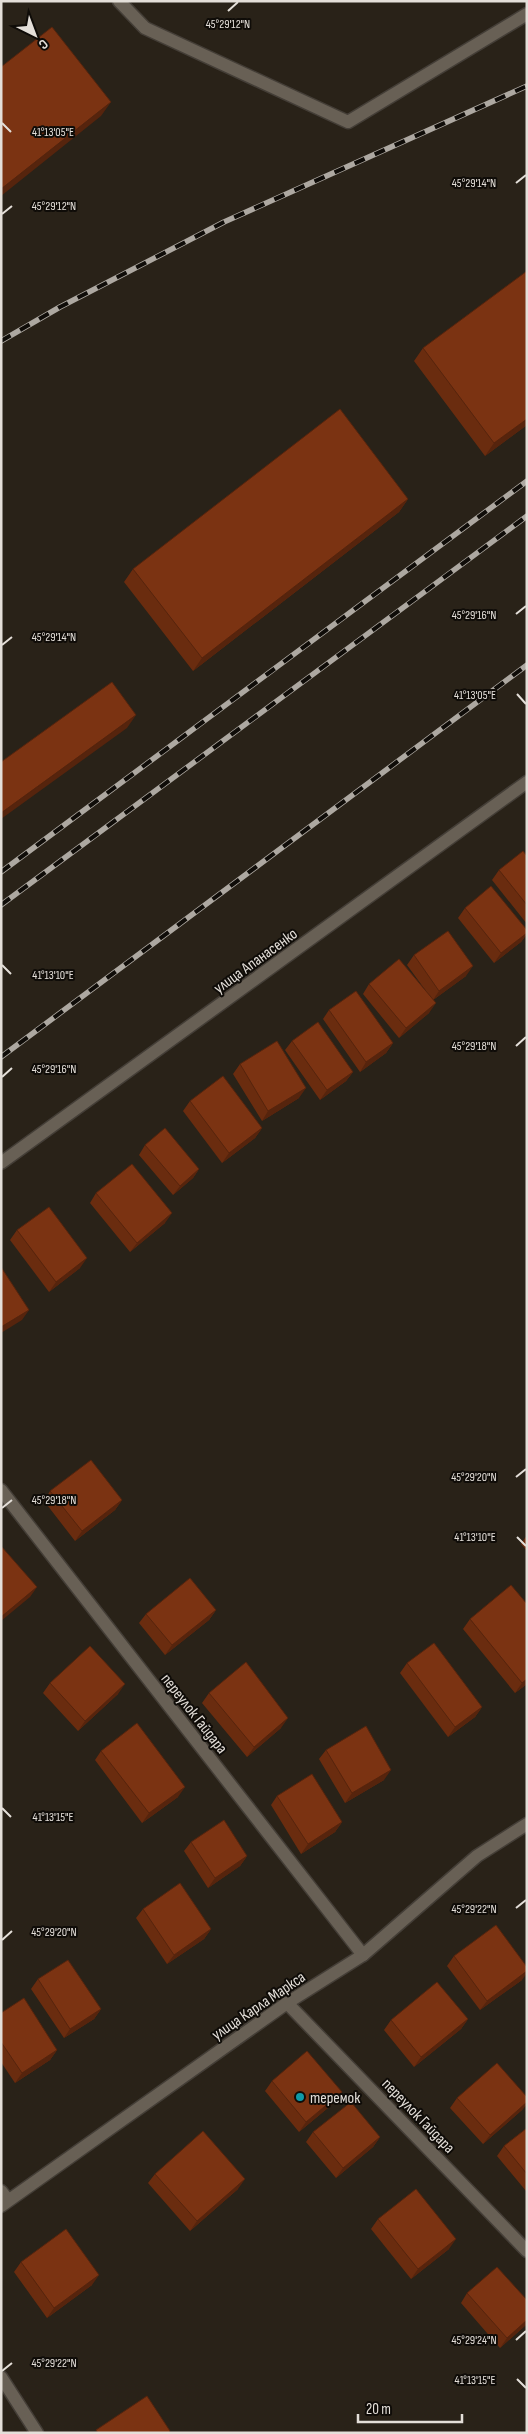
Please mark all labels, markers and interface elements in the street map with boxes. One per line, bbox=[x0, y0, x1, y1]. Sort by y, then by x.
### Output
north arrow bbox=[10, 10, 60, 60]
text: 45°29'12"N bbox=[206, 17, 250, 32]
text: С bbox=[35, 36, 52, 53]
text: 41°13'05"E bbox=[32, 125, 74, 140]
text: 45°29'14"N bbox=[452, 176, 496, 191]
text: 45°29'12"N bbox=[32, 199, 76, 214]
text: 45°29'16"N bbox=[452, 608, 496, 623]
text: 45°29'14"N bbox=[32, 630, 76, 645]
text: 41°13'05"E bbox=[454, 688, 496, 703]
street label: улица Апанасенко bbox=[210, 925, 301, 998]
text: 41°13'10"E bbox=[32, 968, 74, 983]
text: 45°29'18"N bbox=[452, 1039, 496, 1054]
text: 45°29'16"N bbox=[32, 1062, 76, 1077]
text: 45°29'20"N bbox=[451, 1470, 497, 1485]
text: 45°29'18"N bbox=[32, 1493, 76, 1508]
text: 41°13'10"E bbox=[454, 1530, 496, 1545]
street label: переулок Гайдара bbox=[157, 1670, 231, 1758]
text: 41°13'15"E bbox=[33, 1810, 73, 1825]
text: 45°29'22"N bbox=[451, 1902, 497, 1917]
text: 45°29'20"N bbox=[31, 1925, 77, 1940]
street label: улица Карла Маркса bbox=[208, 1968, 309, 2045]
street label: переулок Гайдара bbox=[378, 2075, 458, 2157]
place label: теремок bbox=[310, 2089, 361, 2108]
marker: теремок bbox=[294, 2091, 306, 2103]
text: 45°29'24"N bbox=[451, 2333, 497, 2348]
text: 45°29'22"N bbox=[31, 2356, 77, 2371]
text: 41°13'15"E bbox=[455, 2373, 495, 2388]
scale bar bbox=[358, 2392, 462, 2424]
text: 20 m bbox=[366, 2400, 391, 2419]

